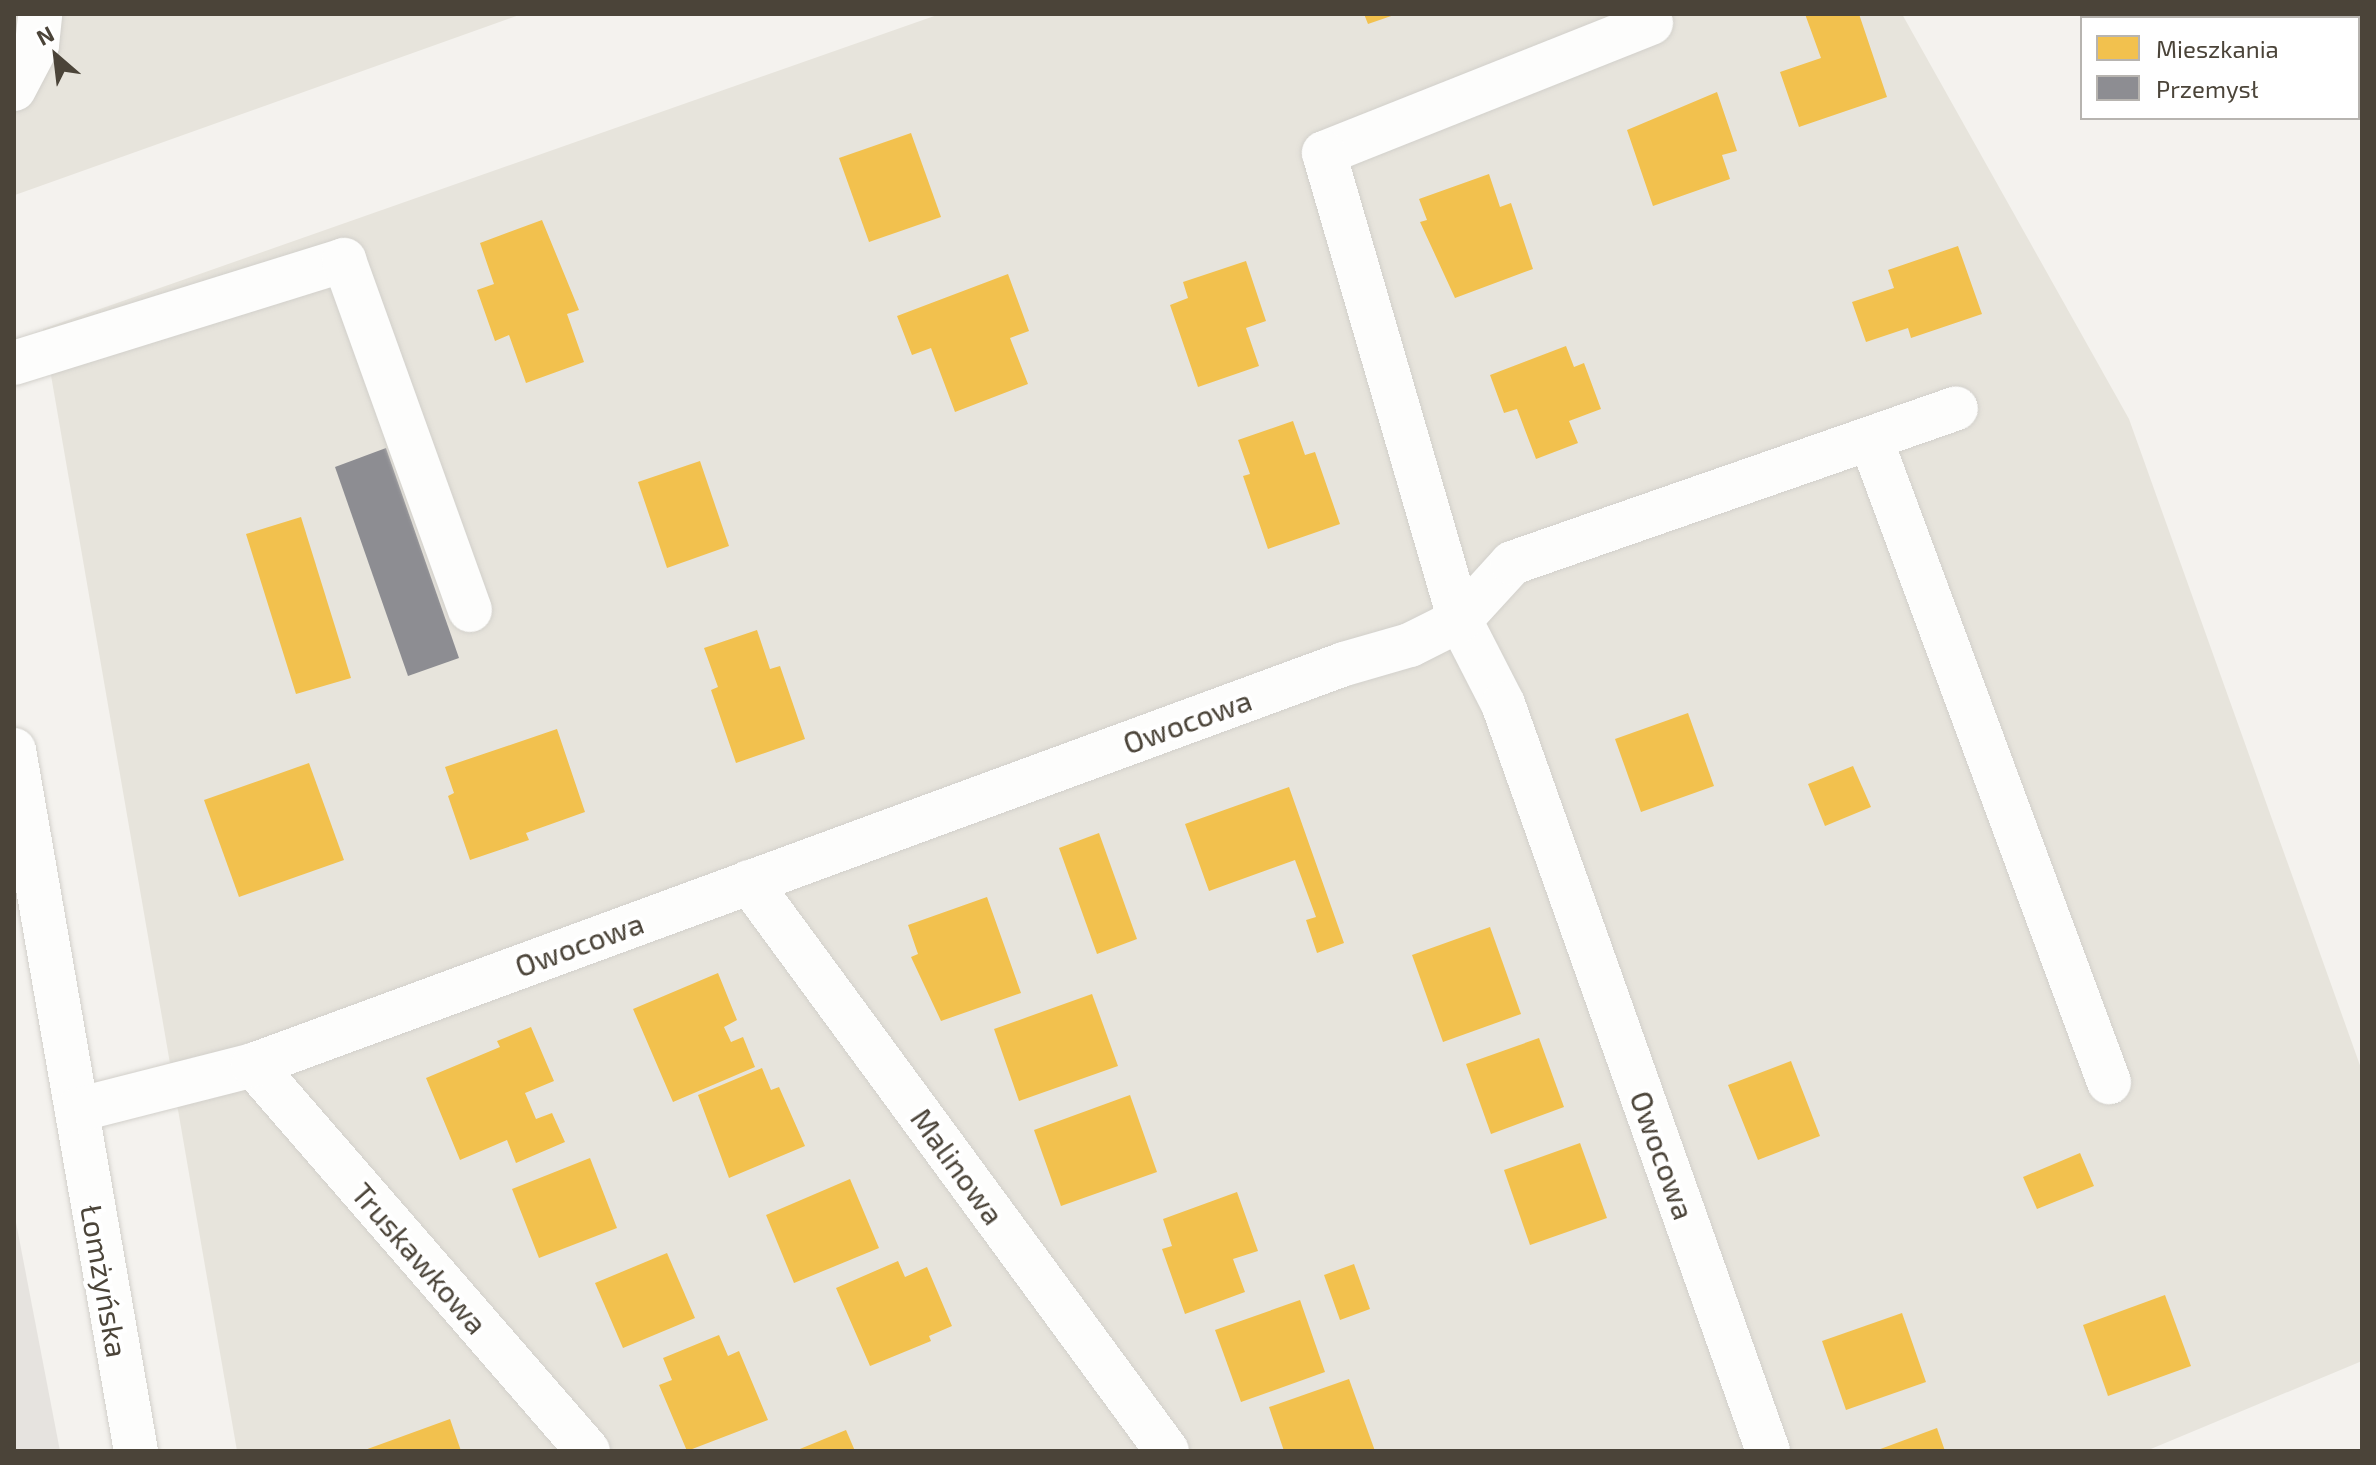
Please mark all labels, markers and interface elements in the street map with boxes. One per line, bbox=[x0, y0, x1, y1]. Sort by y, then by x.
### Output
north arrow bbox=[16, 16, 96, 96]
legend bbox=[2080, 16, 2360, 120]
text: N bbox=[32, 20, 58, 50]
text: Mieszkania bbox=[2156, 34, 2279, 63]
text: Przemysł bbox=[2156, 74, 2259, 103]
street label: Owocowa bbox=[1118, 681, 1256, 761]
street label: Owocowa bbox=[510, 904, 648, 984]
street label: Owocowa bbox=[1623, 1086, 1703, 1224]
street label: Malinowa bbox=[904, 1101, 1012, 1231]
street label: Truskawkowa bbox=[345, 1175, 495, 1341]
street label: Łomżyńska bbox=[74, 1202, 136, 1360]

